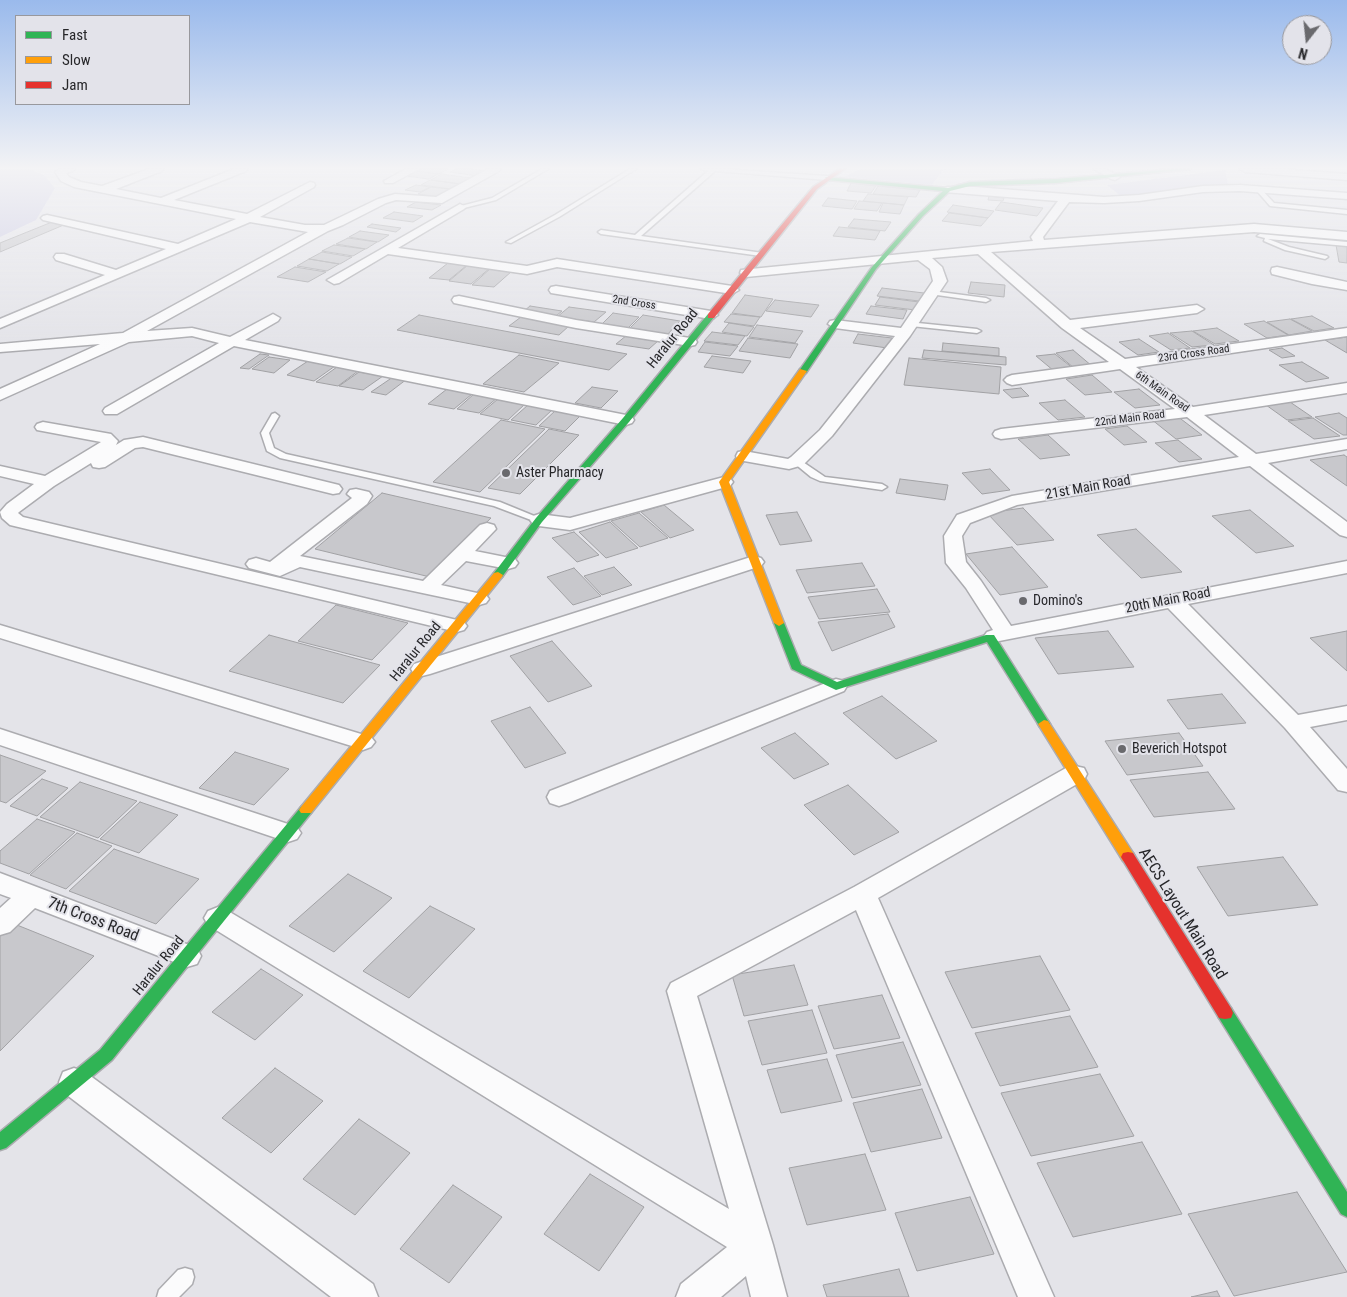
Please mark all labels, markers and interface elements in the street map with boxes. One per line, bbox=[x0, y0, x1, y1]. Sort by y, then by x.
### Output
legend bbox=[15, 15, 190, 105]
north arrow bbox=[1282, 15, 1332, 65]
text: Fast bbox=[62, 26, 87, 44]
text: N bbox=[1297, 45, 1309, 62]
text: Slow bbox=[62, 51, 91, 69]
text: Jam bbox=[62, 76, 88, 94]
street label: 2nd Cross bbox=[611, 293, 657, 313]
street label: Haralur Road bbox=[644, 306, 702, 372]
street label: 23rd Cross Road bbox=[1158, 342, 1230, 366]
street label: 6th Main Road bbox=[1133, 369, 1191, 415]
street label: 22nd Main Road bbox=[1094, 408, 1166, 430]
place label: Aster Pharmacy bbox=[516, 465, 604, 481]
marker: Aster Pharmacy bbox=[500, 467, 512, 479]
street label: 21st Main Road bbox=[1044, 472, 1132, 504]
street label: 20th Main Road bbox=[1124, 584, 1212, 618]
place label: Domino's bbox=[1033, 593, 1083, 609]
marker: Domino's bbox=[1017, 595, 1029, 607]
street label: Haralur Road bbox=[387, 619, 445, 685]
place label: Beverich Hotspot bbox=[1132, 741, 1227, 757]
marker: Beverich Hotspot bbox=[1116, 743, 1128, 755]
street label: AECS Layout Main Road bbox=[1134, 845, 1230, 983]
street label: 7th Cross Road bbox=[45, 894, 141, 946]
street label: Haralur Road bbox=[130, 933, 188, 999]

